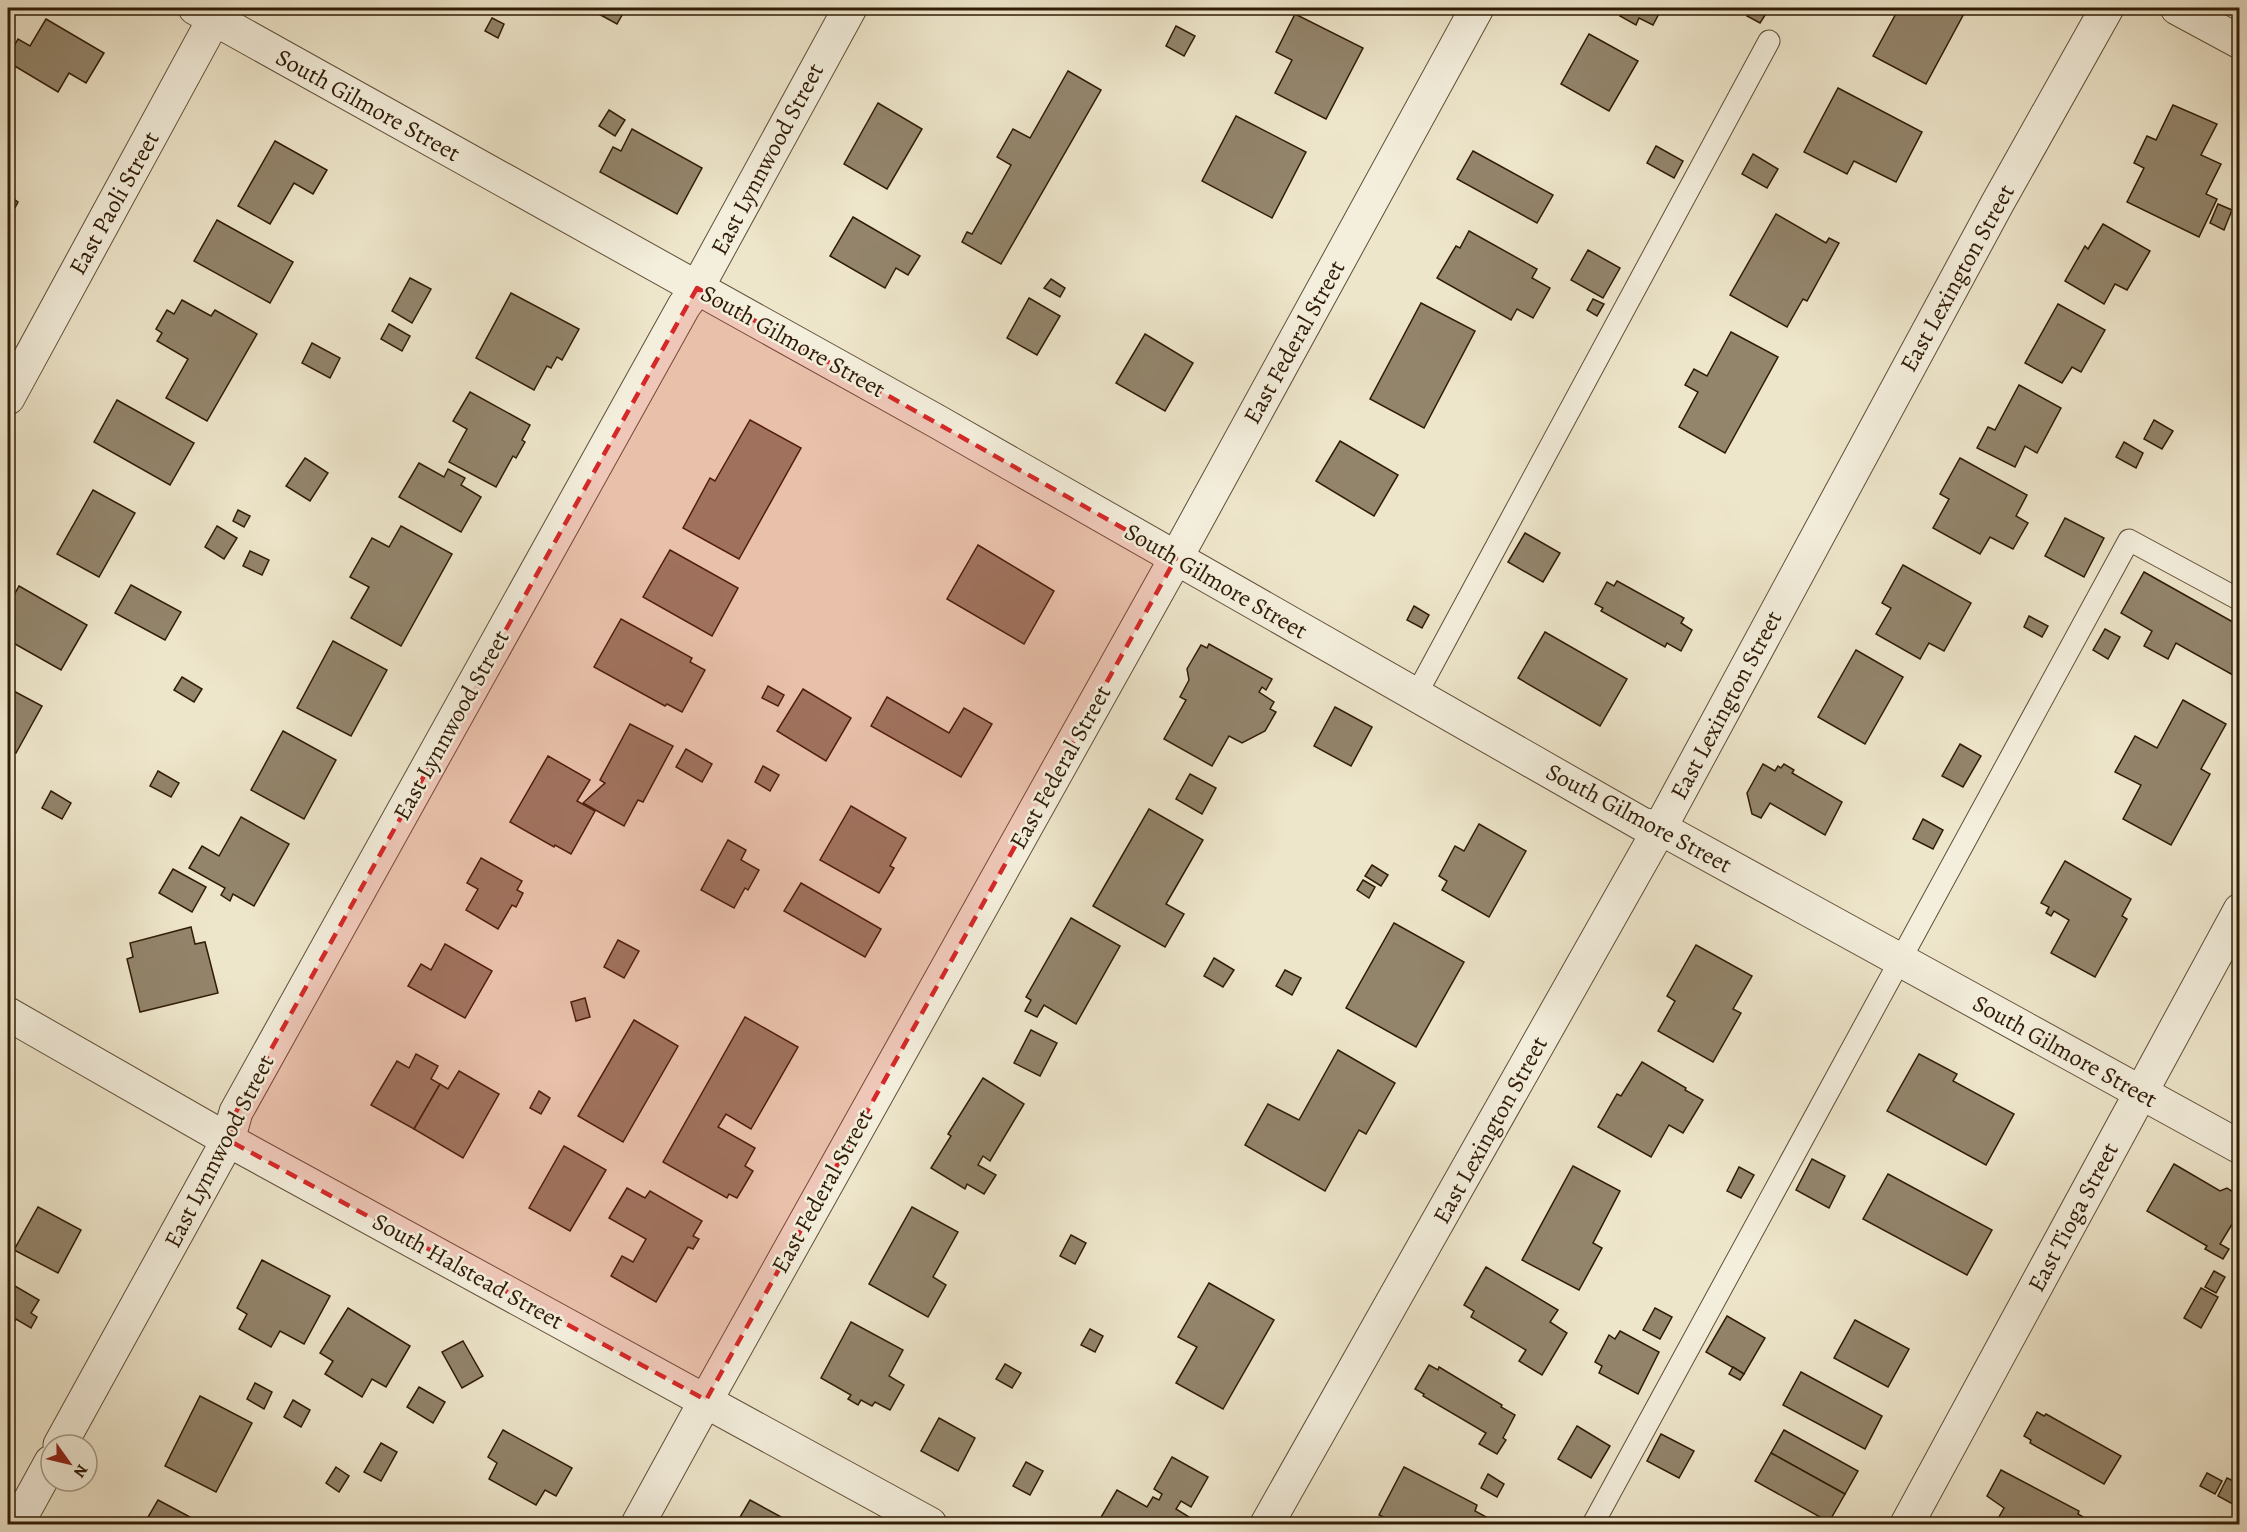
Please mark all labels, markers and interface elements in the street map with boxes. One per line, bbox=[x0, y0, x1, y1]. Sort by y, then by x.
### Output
street label: South Gilmore Street bbox=[270, 41, 466, 169]
street label: East Lynnwood Street bbox=[703, 58, 831, 260]
street label: East Paoli Street bbox=[61, 125, 167, 281]
street label: East Lexington Street bbox=[1892, 178, 2022, 378]
street label: East Federal Street bbox=[1236, 254, 1352, 430]
street label: South Gilmore Street bbox=[695, 277, 891, 405]
street label: South Gilmore Street bbox=[1119, 516, 1313, 646]
street label: East Lexington Street bbox=[1663, 605, 1789, 805]
street label: East Lynnwood Street bbox=[385, 624, 517, 826]
street label: East Federal Street bbox=[1002, 679, 1118, 855]
street label: South Gilmore Street bbox=[1540, 755, 1738, 881]
street label: South Gilmore Street bbox=[1967, 987, 2163, 1115]
street label: East Lexington Street bbox=[1425, 1030, 1555, 1230]
street label: East Lynnwood Street bbox=[156, 1049, 282, 1253]
street label: East Federal Street bbox=[764, 1103, 880, 1279]
street label: East Tioga Street bbox=[2020, 1137, 2126, 1297]
street label: South Halstead Street bbox=[367, 1205, 569, 1337]
north arrow bbox=[39, 1433, 99, 1493]
text: N bbox=[68, 1460, 93, 1482]

